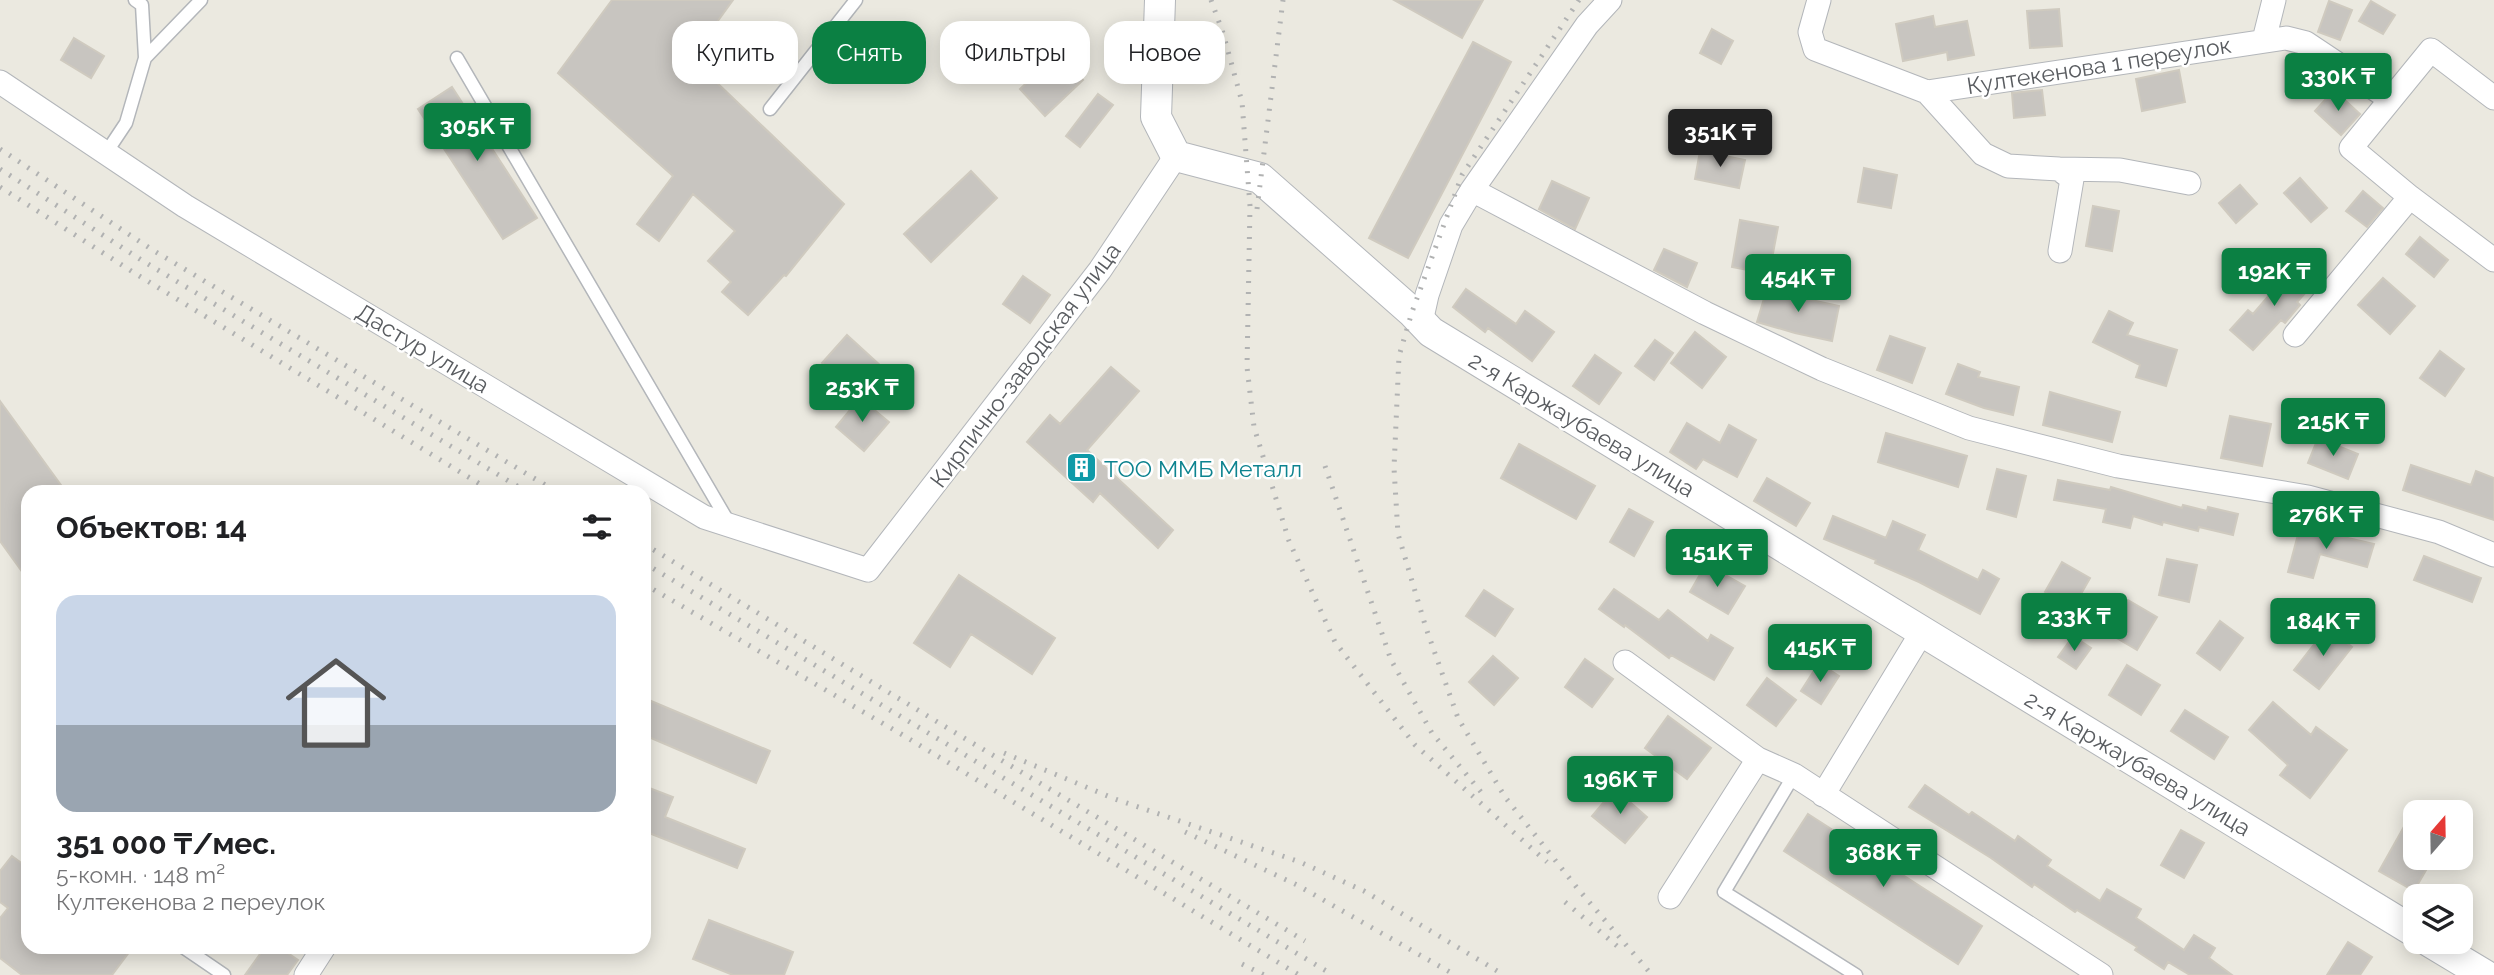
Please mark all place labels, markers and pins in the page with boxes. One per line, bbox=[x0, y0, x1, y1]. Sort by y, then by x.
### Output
pin: 330K ₸ bbox=[2281, 54, 2395, 113]
pin: 305K ₸ bbox=[420, 104, 534, 163]
pin: 351K ₸ bbox=[1663, 110, 1777, 169]
pin: 192K ₸ bbox=[2217, 248, 2331, 308]
pin: 454K ₸ bbox=[1741, 254, 1855, 314]
pin: 253K ₸ bbox=[805, 364, 919, 424]
pin: 215K ₸ bbox=[2276, 398, 2390, 458]
building icon: ТОО ММБ Металл bbox=[1064, 451, 1098, 485]
place label: ТОО ММБ Металл bbox=[1104, 455, 1302, 482]
pin: 276K ₸ bbox=[2269, 491, 2383, 551]
pin: 151K ₸ bbox=[1660, 530, 1774, 589]
pin: 233K ₸ bbox=[2017, 594, 2131, 653]
pin: 184K ₸ bbox=[2266, 598, 2380, 658]
pin: 415K ₸ bbox=[1763, 624, 1877, 684]
pin: 196K ₸ bbox=[1563, 756, 1677, 816]
pin: 368K ₸ bbox=[1826, 830, 1940, 889]

